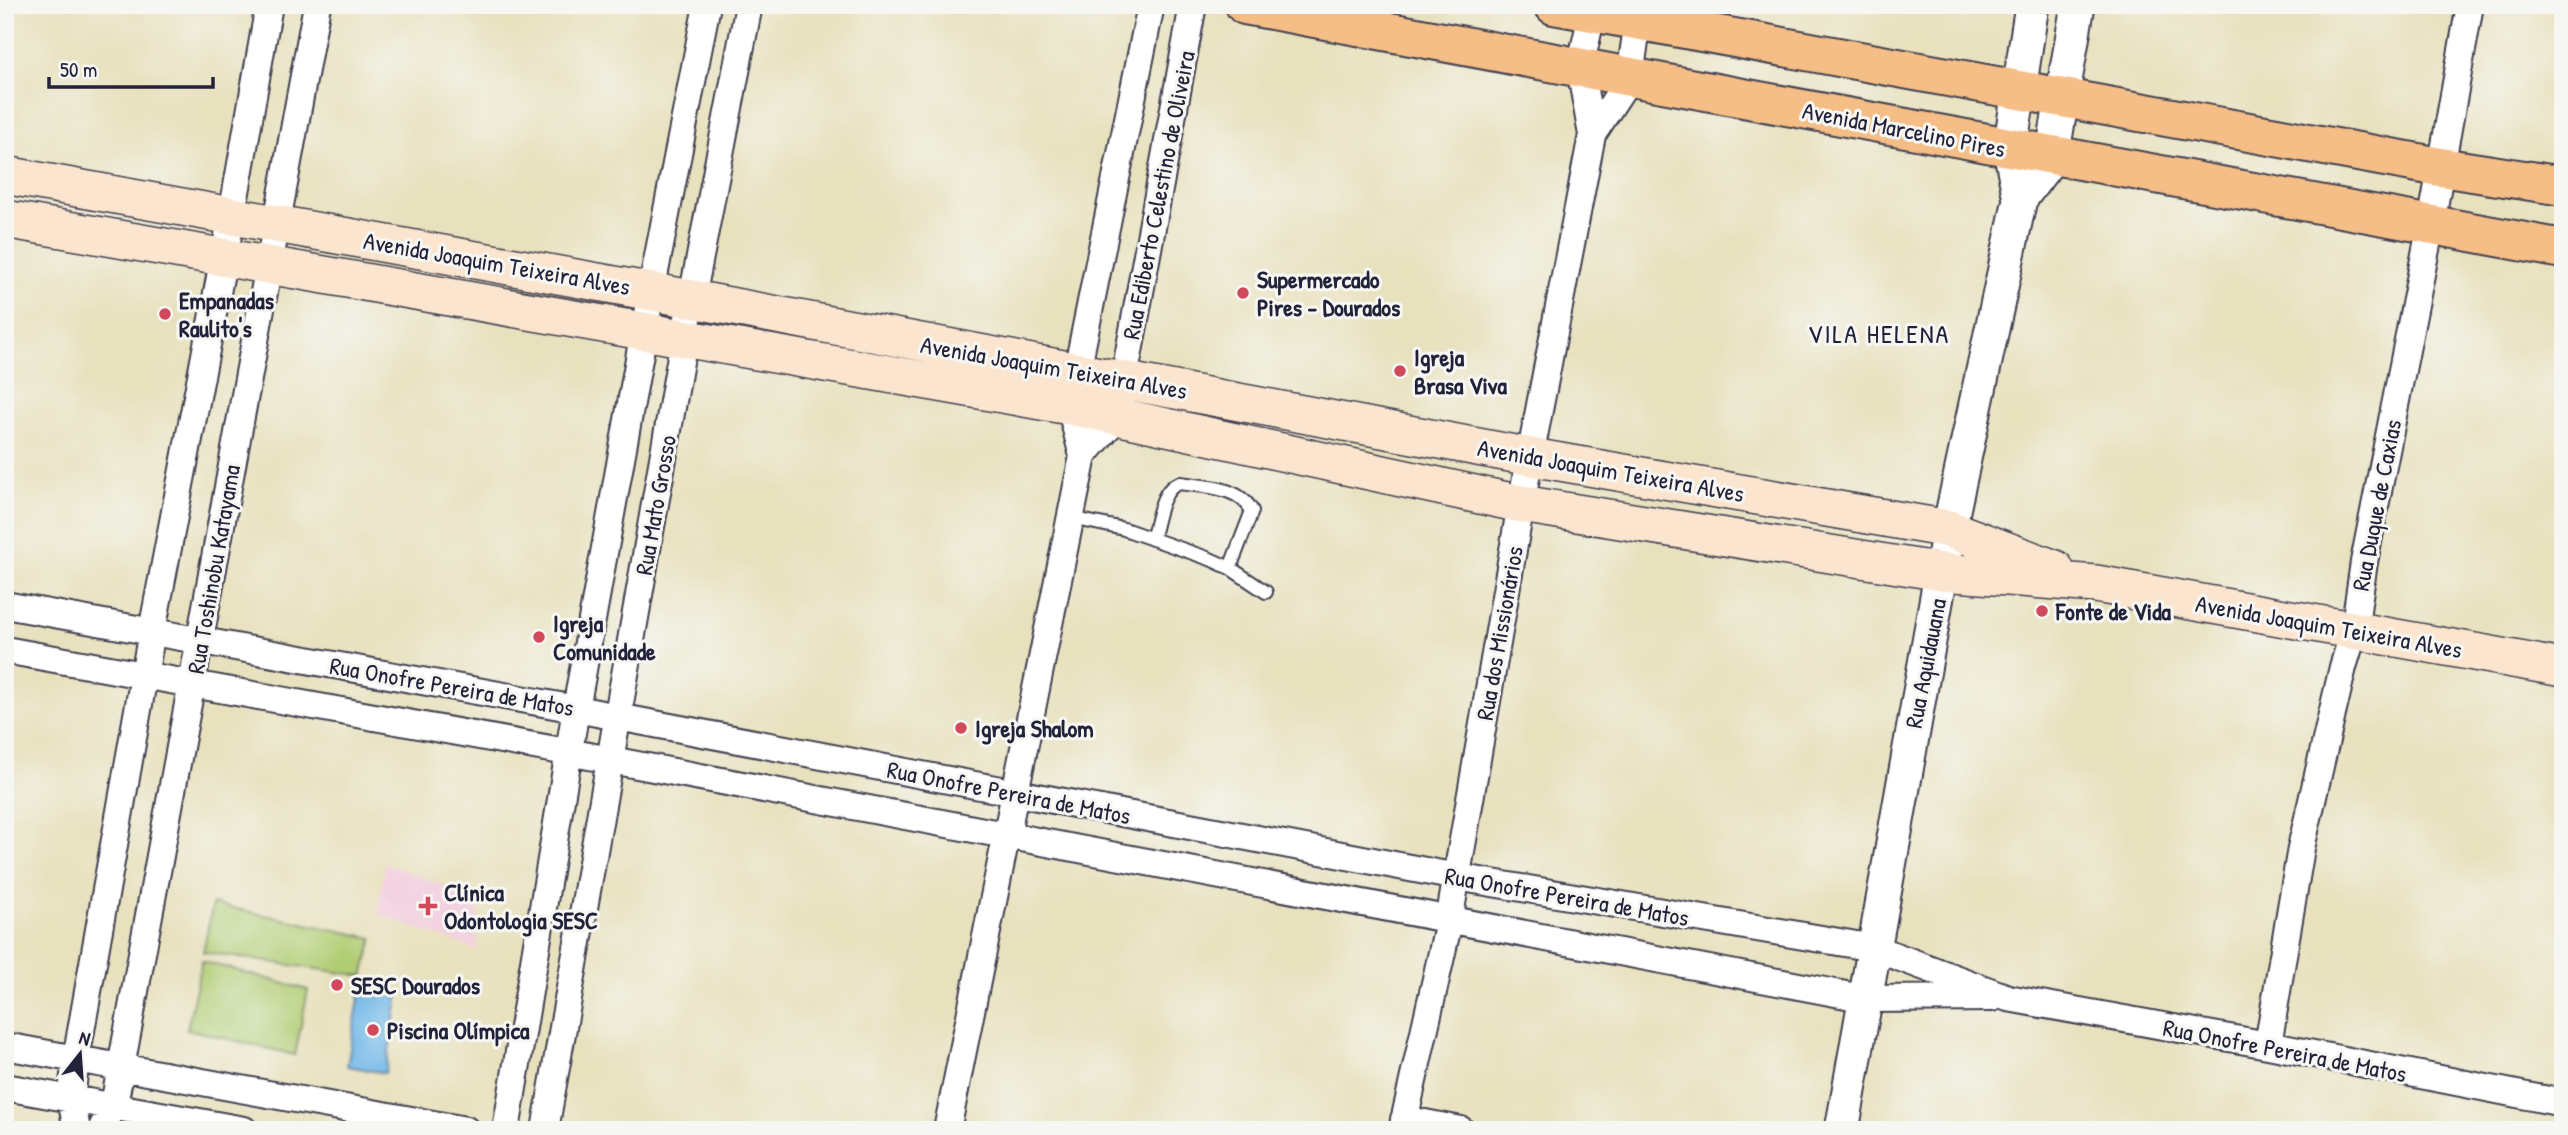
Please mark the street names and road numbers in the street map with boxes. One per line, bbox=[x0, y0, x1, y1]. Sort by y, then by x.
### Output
street label: Rua Ediberto Celestino de Oliveira bbox=[1114, 48, 1202, 342]
street label: Avenida Marcelino Pires bbox=[1800, 94, 2008, 164]
street label: Avenida Joaquim Teixeira Alves bbox=[361, 224, 633, 302]
street label: Avenida Joaquim Teixeira Alves bbox=[918, 328, 1190, 406]
street label: Rua Duque de Caxias bbox=[2344, 417, 2408, 593]
street label: Avenida Joaquim Teixeira Alves bbox=[1475, 431, 1747, 509]
street label: Rua Mato Grosso bbox=[627, 432, 683, 577]
street label: Rua Toshinobu Katayama bbox=[179, 462, 247, 676]
street label: Rua dos Missionários bbox=[1468, 543, 1530, 723]
street label: Avenida Joaquim Teixeira Alves bbox=[2193, 587, 2465, 665]
street label: Rua Aquidauana bbox=[1897, 596, 1953, 730]
street label: Rua Onofre Pereira de Matos bbox=[328, 649, 576, 723]
street label: Rua Onofre Pereira de Matos bbox=[885, 753, 1133, 831]
street label: Rua Onofre Pereira de Matos bbox=[1443, 859, 1691, 933]
street label: Rua Onofre Pereira de Matos bbox=[2161, 1011, 2409, 1089]

